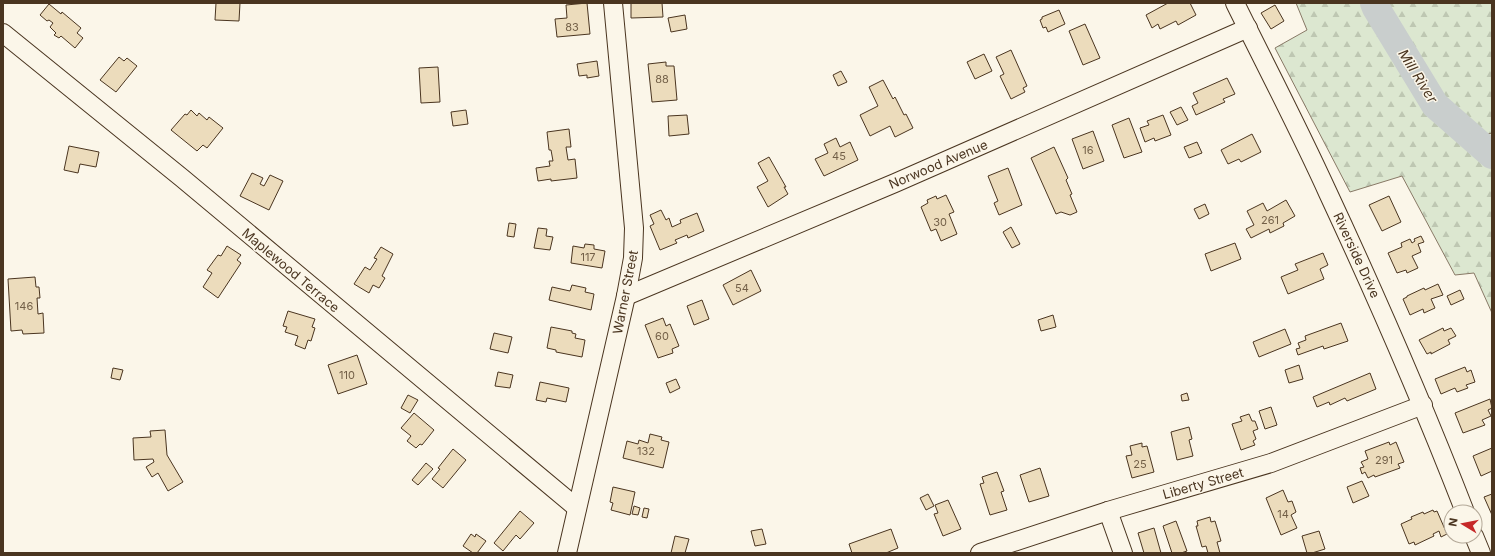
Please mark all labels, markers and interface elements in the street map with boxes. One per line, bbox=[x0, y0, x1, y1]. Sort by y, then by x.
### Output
house number: 83 bbox=[565, 20, 579, 34]
water label: Mill River bbox=[1395, 46, 1442, 106]
house number: 88 bbox=[655, 72, 669, 86]
street label: Norwood Avenue bbox=[886, 136, 990, 192]
house number: 16 bbox=[1082, 143, 1094, 157]
house number: 45 bbox=[832, 149, 846, 163]
street label: Riverside Drive bbox=[1330, 210, 1384, 300]
house number: 261 bbox=[1261, 213, 1279, 227]
house number: 30 bbox=[933, 215, 947, 229]
street label: Maplewood Terrace bbox=[239, 225, 343, 315]
street label: Warner Street bbox=[609, 249, 641, 335]
house number: 117 bbox=[580, 250, 596, 264]
house number: 54 bbox=[735, 281, 749, 295]
house number: 146 bbox=[15, 299, 33, 313]
house number: 60 bbox=[655, 329, 669, 343]
house number: 110 bbox=[339, 368, 355, 382]
house number: 132 bbox=[637, 444, 655, 458]
house number: 291 bbox=[1375, 453, 1393, 467]
house number: 25 bbox=[1133, 457, 1147, 471]
street label: Liberty Street bbox=[1161, 464, 1245, 502]
north arrow bbox=[1443, 504, 1483, 544]
house number: 14 bbox=[1277, 507, 1289, 521]
text: N bbox=[1446, 517, 1461, 528]

